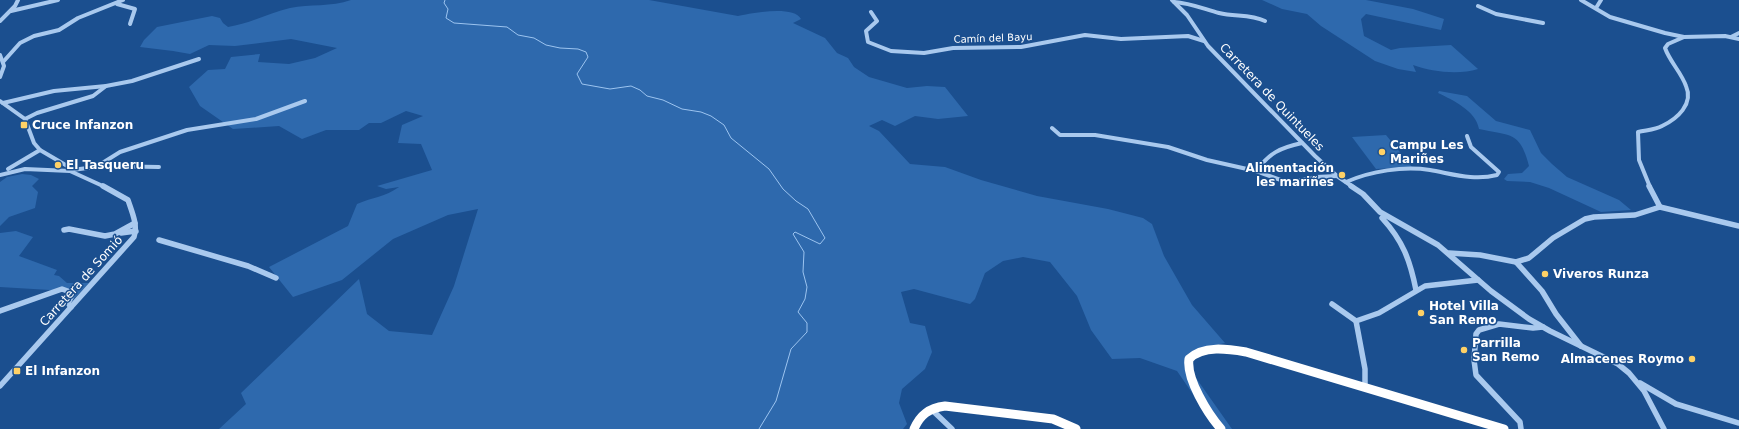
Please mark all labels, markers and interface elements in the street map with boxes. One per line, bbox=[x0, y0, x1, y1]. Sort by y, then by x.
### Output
street label: Camín del Bayu bbox=[953, 31, 1033, 45]
street label: Carretera de Quintueles bbox=[1217, 40, 1327, 154]
place label: Cruce Infanzon bbox=[32, 118, 133, 132]
marker: Cruce Infanzon bbox=[19, 120, 29, 130]
place label: Campu Les Mariñes bbox=[1390, 138, 1464, 166]
marker: Campu Les Mariñes bbox=[1377, 147, 1387, 157]
place label: El Tasqueru bbox=[66, 158, 144, 172]
marker: El Tasqueru bbox=[53, 160, 63, 170]
place label: Alimentación les mariñes bbox=[1245, 161, 1334, 189]
marker: Alimentación les mariñes bbox=[1337, 170, 1347, 180]
street label: Carretera de Somió bbox=[37, 233, 125, 329]
place label: Viveros Runza bbox=[1553, 267, 1649, 281]
marker: Viveros Runza bbox=[1540, 269, 1550, 279]
place label: Hotel Villa San Remo bbox=[1429, 299, 1499, 327]
marker: Hotel Villa San Remo bbox=[1416, 308, 1426, 318]
place label: Parrilla San Remo bbox=[1472, 336, 1540, 364]
marker: Parrilla San Remo bbox=[1459, 345, 1469, 355]
place label: Almacenes Roymo bbox=[1561, 352, 1684, 366]
marker: Almacenes Roymo bbox=[1687, 354, 1697, 364]
place label: El Infanzon bbox=[25, 364, 100, 378]
marker: El Infanzon bbox=[12, 366, 22, 376]

